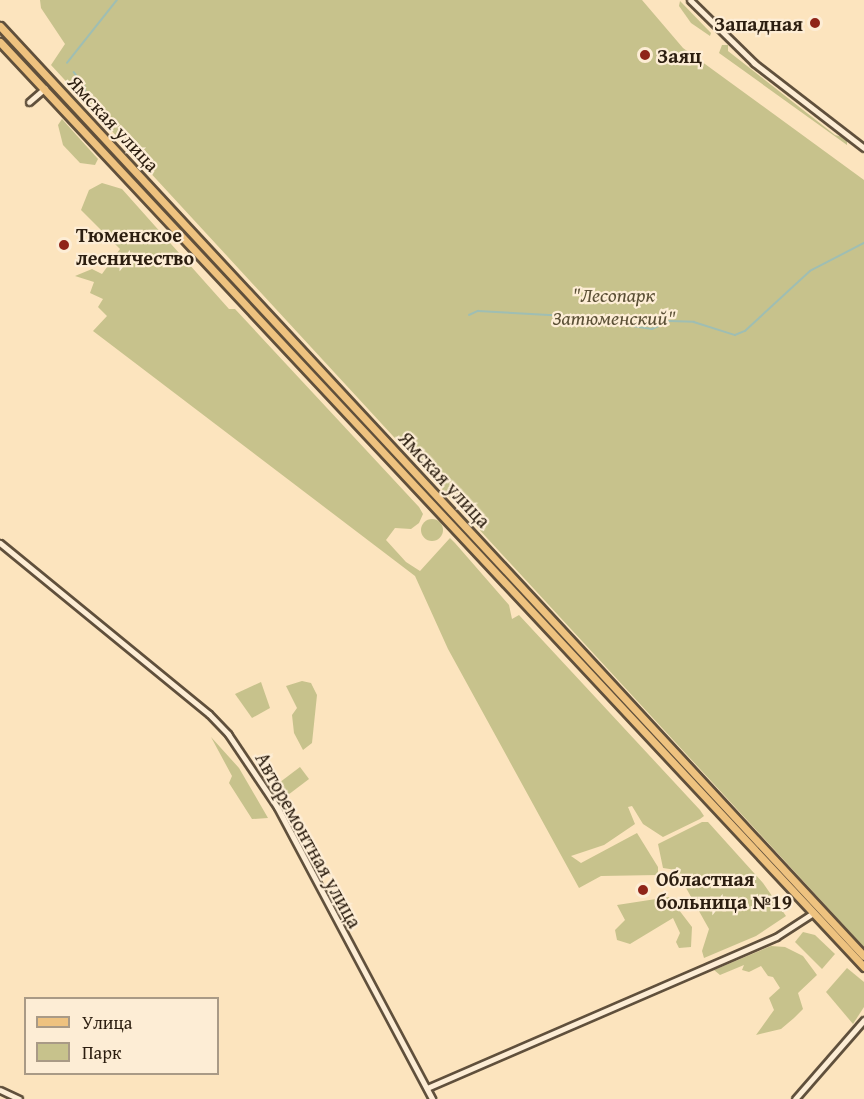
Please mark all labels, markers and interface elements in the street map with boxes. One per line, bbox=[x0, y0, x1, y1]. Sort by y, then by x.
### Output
place label: Западная bbox=[714, 11, 803, 35]
marker: Западная bbox=[808, 16, 822, 30]
place label: Заяц bbox=[657, 43, 702, 67]
marker: Заяц bbox=[638, 48, 652, 62]
street label: Ямская улица bbox=[63, 70, 165, 176]
place label: Тюменское лесничество bbox=[76, 222, 194, 269]
marker: Тюменское лесничество bbox=[57, 238, 71, 252]
park label: "Лесопарк Затюменский" bbox=[552, 282, 676, 329]
street label: Ямская улица bbox=[394, 426, 496, 532]
street label: Авторемонтная улица bbox=[251, 748, 367, 932]
place label: Областная больница №19 bbox=[656, 867, 792, 914]
marker: Областная больница №19 bbox=[634, 881, 652, 899]
legend bbox=[24, 997, 219, 1075]
text: Улица bbox=[82, 1009, 132, 1036]
text: Парк bbox=[82, 1039, 121, 1066]

